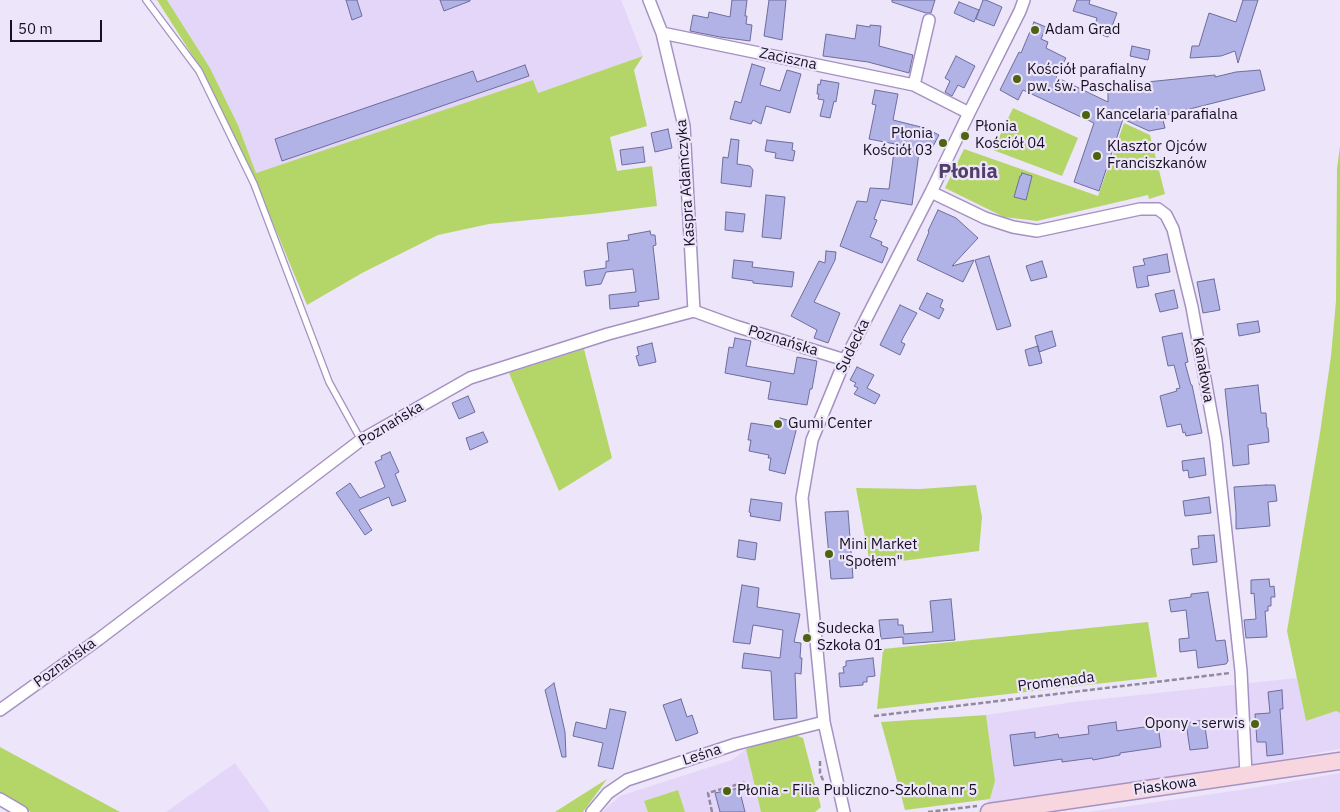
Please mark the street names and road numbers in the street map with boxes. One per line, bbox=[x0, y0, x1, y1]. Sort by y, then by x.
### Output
street label: Zaciszna bbox=[757, 44, 819, 74]
street label: Kaspra Adamczyka bbox=[673, 119, 699, 247]
street label: Sudecka bbox=[832, 316, 874, 376]
street label: Poznańska bbox=[746, 322, 820, 360]
street label: Kanałowa bbox=[1188, 336, 1218, 404]
street label: Poznańska bbox=[355, 398, 427, 450]
street label: Poznańska bbox=[30, 634, 100, 692]
street label: Promenada bbox=[1017, 668, 1095, 696]
street label: Leśna bbox=[680, 740, 724, 770]
street label: Piaskowa bbox=[1132, 773, 1198, 799]

